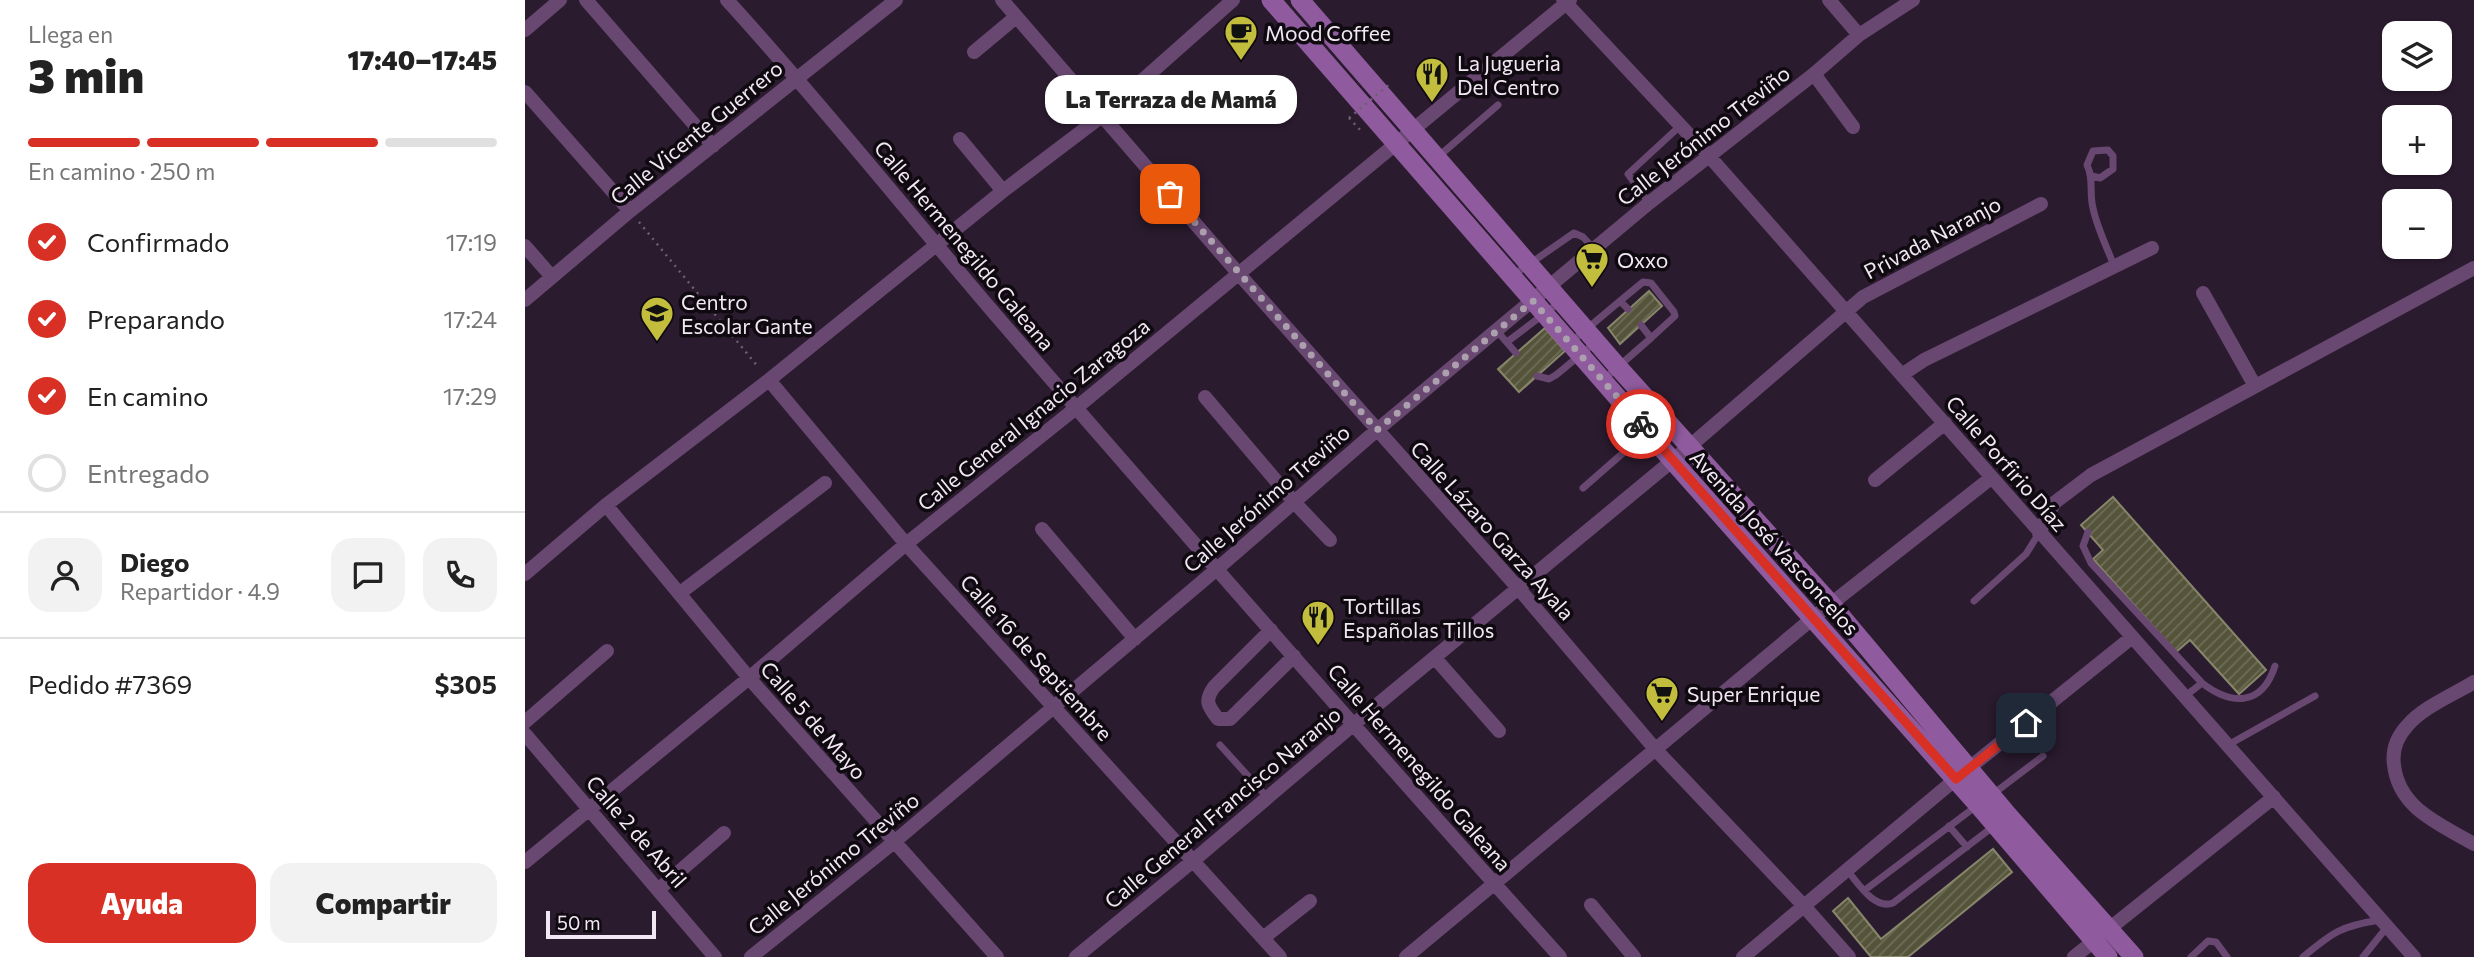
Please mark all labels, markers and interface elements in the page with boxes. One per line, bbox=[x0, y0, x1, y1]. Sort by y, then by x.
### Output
cafe icon: Mood Coffee bbox=[1222, 13, 1260, 62]
text: Llega en bbox=[28, 20, 113, 48]
place label: Mood Coffee bbox=[1265, 20, 1391, 45]
map controls bbox=[2382, 21, 2452, 259]
button: layers bbox=[2382, 21, 2452, 91]
text: 17:40–17:45 bbox=[348, 44, 497, 75]
text: 3 min bbox=[28, 46, 144, 102]
place label: La Jugueria Del Centro bbox=[1457, 50, 1561, 99]
street label: Calle Vicente Guerrero bbox=[605, 55, 787, 209]
restaurant icon: La Jugueria Del Centro bbox=[1413, 55, 1451, 104]
street label: Calle Jerónimo Treviño bbox=[1612, 60, 1794, 210]
callout: La Terraza de Mamá bbox=[1044, 75, 1296, 124]
text: La Terraza de Mamá bbox=[1065, 85, 1277, 113]
button: + bbox=[2382, 105, 2452, 175]
street label: Calle Hermenegildo Galeana bbox=[870, 135, 1060, 355]
text: En camino · 250 m bbox=[28, 157, 215, 185]
pin bbox=[1140, 164, 1200, 224]
icon: bag bbox=[1151, 175, 1189, 213]
button: − bbox=[2382, 189, 2452, 259]
street label: Privada Naranjo bbox=[1859, 190, 2005, 284]
icon: check bbox=[28, 223, 66, 261]
text: Confirmado bbox=[87, 226, 229, 257]
text: 17:19 bbox=[446, 228, 497, 256]
supermarket icon: Oxxo bbox=[1573, 240, 1611, 289]
place label: Oxxo bbox=[1617, 247, 1668, 272]
place label: Centro Escolar Gante bbox=[681, 289, 813, 338]
school or university icon: Centro Escolar Gante bbox=[638, 294, 676, 343]
icon: check bbox=[28, 300, 66, 338]
text: Preparando bbox=[87, 303, 225, 334]
text: 17:24 bbox=[443, 305, 497, 333]
street label: Calle General Ignacio Zaragoza bbox=[912, 313, 1154, 515]
icon: check bbox=[28, 377, 66, 415]
text: En camino bbox=[87, 380, 209, 411]
text: 17:29 bbox=[443, 382, 497, 410]
courier bbox=[1606, 389, 1676, 459]
street label: Calle Porfirio Díaz bbox=[1941, 390, 2073, 536]
icon: bike bbox=[1622, 405, 1660, 443]
street label: Calle Jerónimo Treviño bbox=[1178, 419, 1354, 577]
street label: Calle Lázaro Garza Ayala bbox=[1406, 435, 1580, 625]
street label: Avenida José Vasconcelos bbox=[1685, 444, 1865, 640]
text: Entregado bbox=[87, 457, 210, 488]
button: person bbox=[28, 538, 102, 612]
button: chat bbox=[331, 538, 405, 612]
button: phone bbox=[423, 538, 497, 612]
text: Diego bbox=[120, 546, 190, 577]
street label: Calle 16 de Septiembre bbox=[956, 569, 1118, 745]
text: Repartidor · 4.9 bbox=[120, 577, 280, 605]
place label: Tortillas Españolas Tillos bbox=[1343, 593, 1494, 642]
restaurant icon: Tortillas Españolas Tillos bbox=[1299, 598, 1337, 647]
street label: Calle 5 de Mayo bbox=[756, 656, 872, 784]
street label: Calle Hermenegildo Galeana bbox=[1323, 658, 1517, 876]
text: Pedido #7369 bbox=[28, 668, 192, 699]
text: $305 bbox=[434, 668, 497, 699]
supermarket icon: Super Enrique bbox=[1643, 674, 1681, 723]
place label: Super Enrique bbox=[1687, 681, 1820, 706]
pin bbox=[1996, 693, 2056, 753]
street label: Calle General Francisco Naranjo bbox=[1099, 701, 1345, 913]
icon: home bbox=[2007, 704, 2045, 742]
street label: Calle 2 de Abril bbox=[582, 770, 692, 892]
street label: Calle Jerónimo Treviño bbox=[743, 786, 923, 940]
button: Ayuda bbox=[28, 863, 256, 943]
button: Compartir bbox=[270, 863, 497, 943]
scale bar bbox=[546, 908, 656, 940]
text: 50 m bbox=[557, 911, 601, 934]

